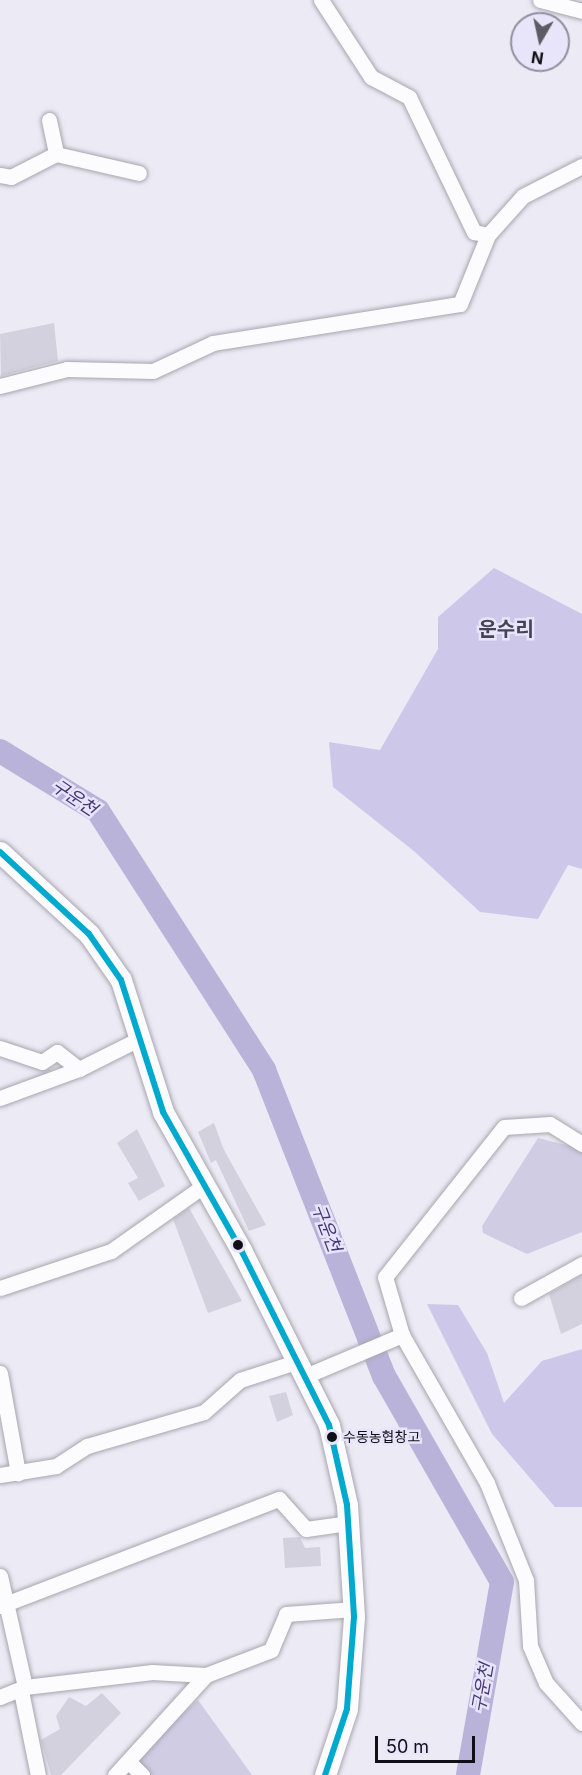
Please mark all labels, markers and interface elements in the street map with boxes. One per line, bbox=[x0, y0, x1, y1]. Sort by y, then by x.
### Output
north arrow bbox=[510, 12, 570, 72]
text: N bbox=[530, 47, 545, 69]
district label: 운수리 bbox=[478, 617, 534, 641]
water label: 구운천 bbox=[47, 775, 101, 821]
water label: 구운천 bbox=[307, 1201, 345, 1255]
unlabelled marker bbox=[232, 1239, 244, 1251]
place label: 수동농협창고 bbox=[343, 1429, 420, 1445]
marker: 수동농협창고 bbox=[326, 1431, 338, 1443]
water label: 구운천 bbox=[468, 1662, 498, 1714]
scale bar bbox=[378, 1724, 478, 1762]
text: 50 m bbox=[386, 1736, 429, 1757]

